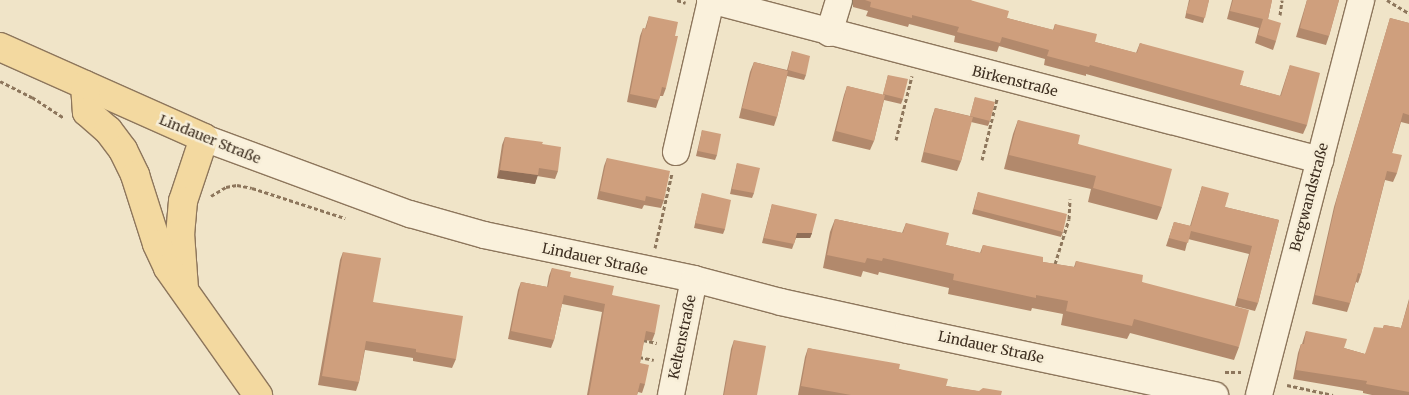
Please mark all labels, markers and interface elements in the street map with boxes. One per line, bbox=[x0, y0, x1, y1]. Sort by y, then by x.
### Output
street label: Birkenstraße bbox=[970, 62, 1060, 100]
street label: Lindauer Straße bbox=[157, 111, 263, 167]
street label: Bergwandstraße bbox=[1286, 141, 1332, 253]
street label: Lindauer Straße bbox=[540, 240, 650, 278]
street label: Keltenstraße bbox=[665, 293, 699, 381]
street label: Lindauer Straße bbox=[936, 328, 1046, 366]

